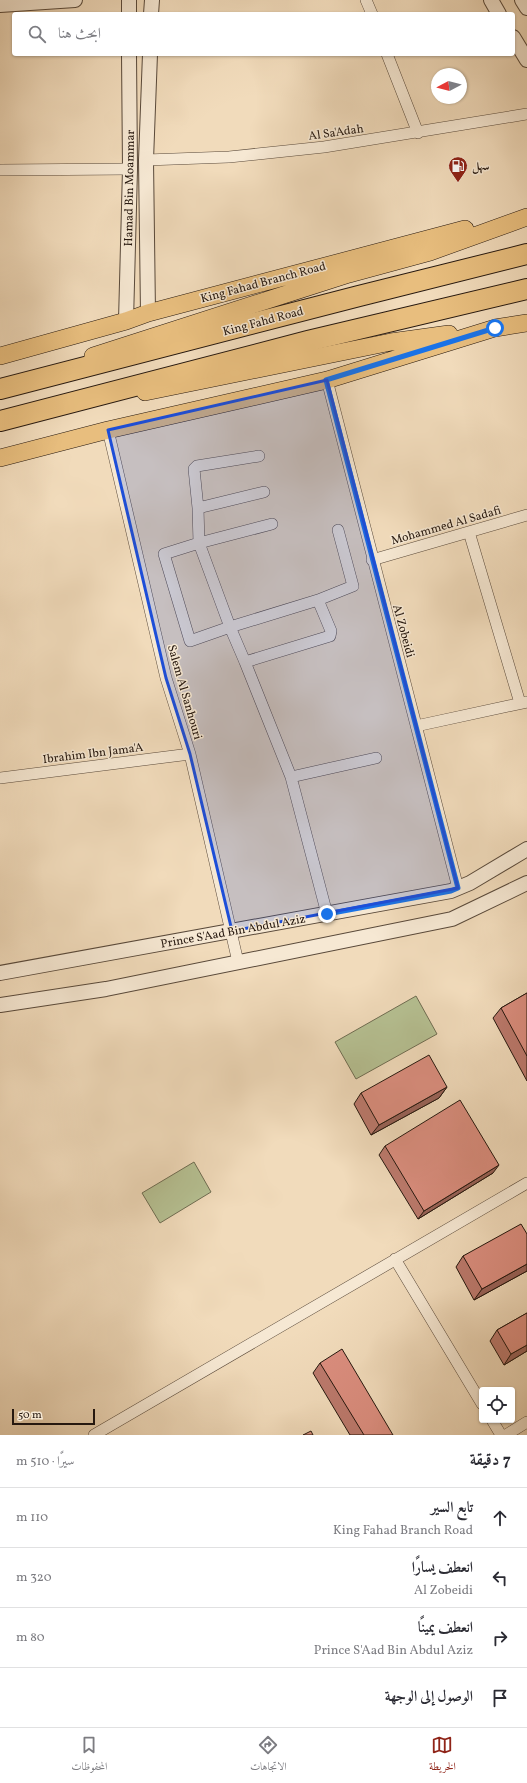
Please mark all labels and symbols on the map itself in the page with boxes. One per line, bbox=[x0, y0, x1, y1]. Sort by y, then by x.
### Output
north arrow bbox=[431, 68, 467, 104]
street label: Al Sa'Adah bbox=[308, 121, 365, 145]
street label: Hamad Bin Moammar bbox=[121, 129, 139, 247]
fuel station icon: سهل bbox=[447, 155, 469, 183]
place label: سهل bbox=[472, 159, 489, 175]
street label: King Fahad Branch Road bbox=[199, 258, 328, 307]
street label: King Fahd Road bbox=[221, 303, 306, 340]
route start bbox=[486, 319, 504, 337]
street label: Mohammed Al Sadafi bbox=[389, 502, 504, 549]
street label: Al Zobeidi bbox=[388, 603, 418, 660]
street label: Salem Al Sanhouri bbox=[163, 643, 205, 742]
street label: Ibrahim Ibn Jama'A bbox=[42, 740, 145, 768]
route end bbox=[318, 905, 336, 923]
street label: Prince S'Aad Bin Abdul Aziz bbox=[159, 911, 307, 953]
scale bar bbox=[12, 1407, 95, 1426]

